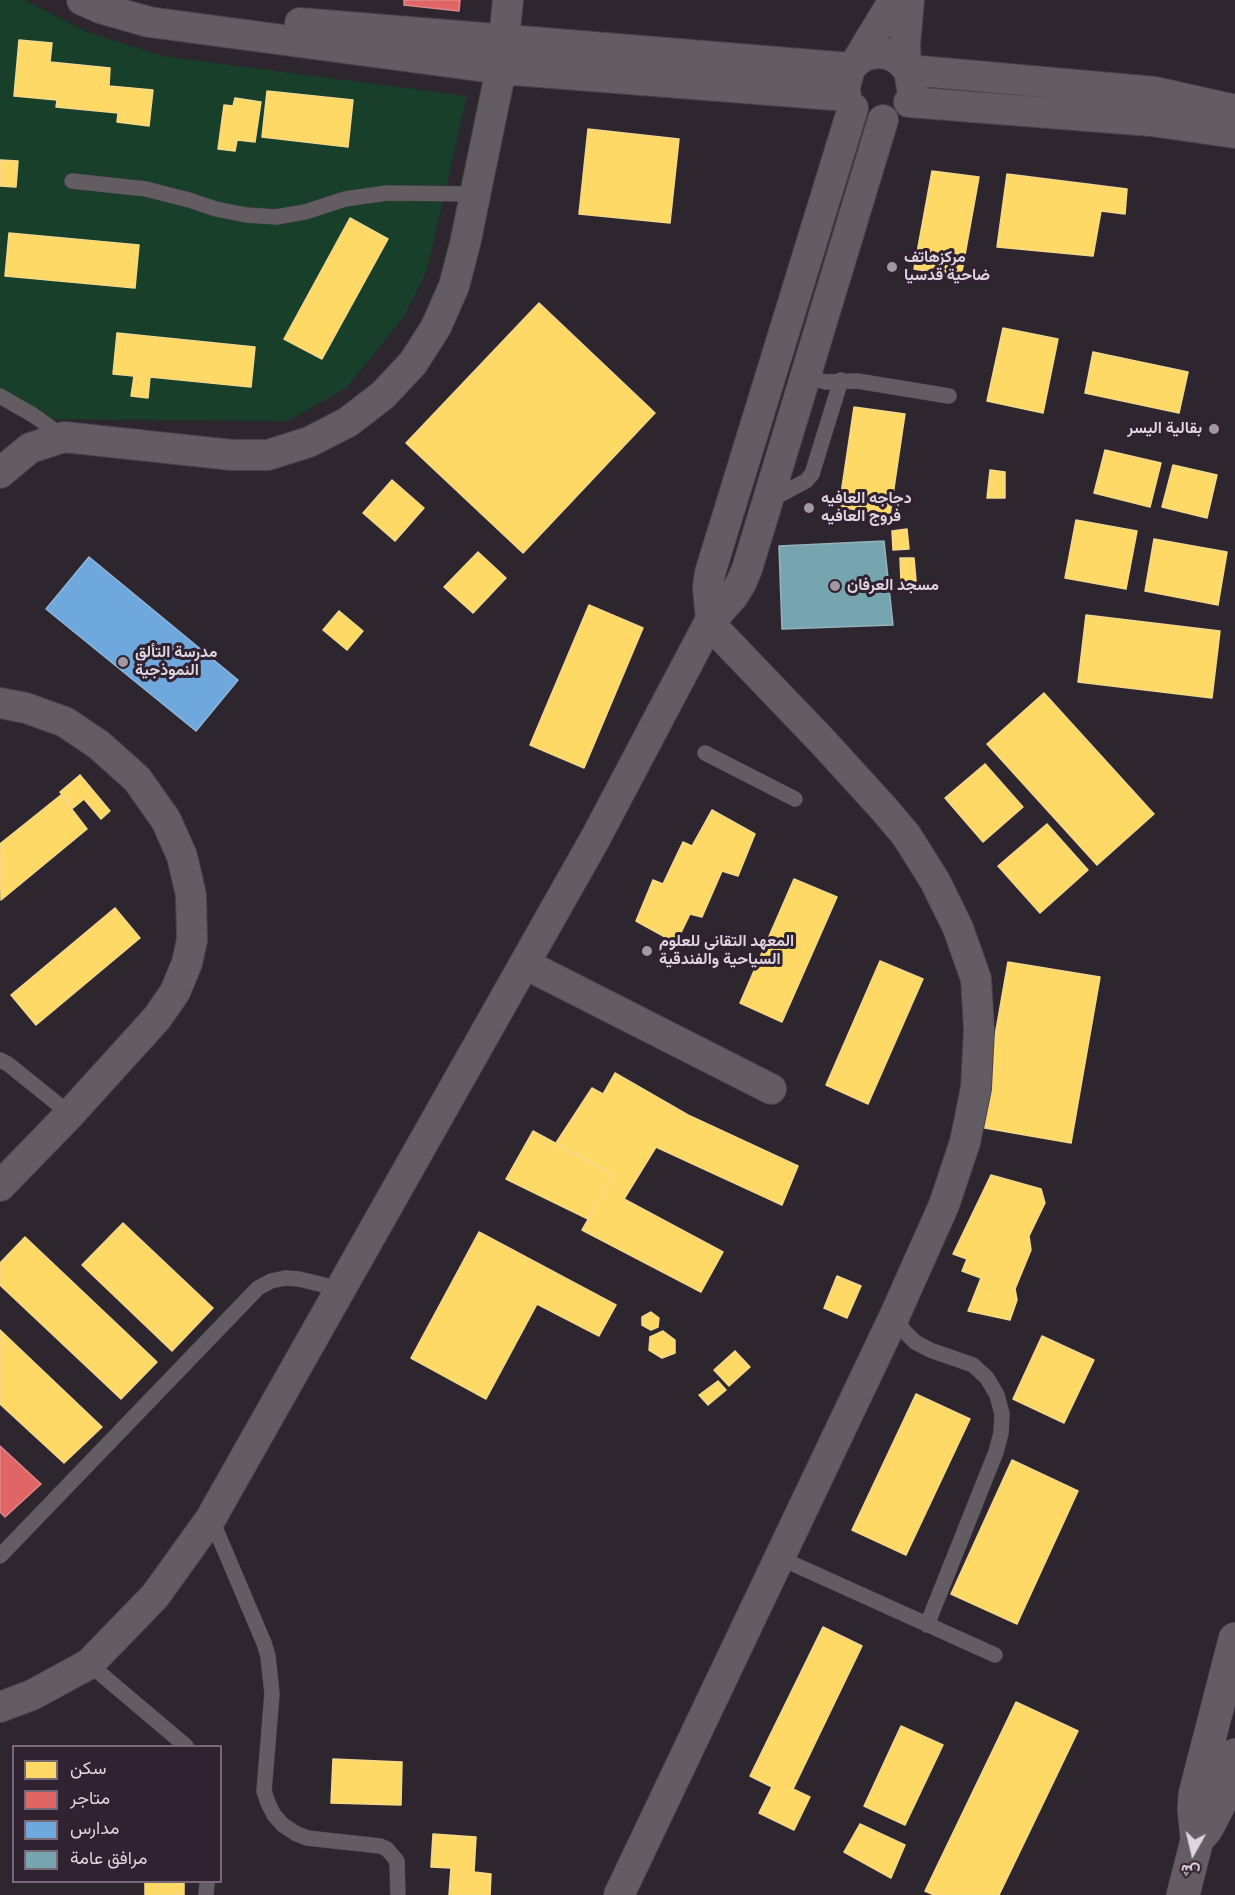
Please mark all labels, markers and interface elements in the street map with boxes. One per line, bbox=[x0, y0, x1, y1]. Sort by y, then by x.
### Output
place label: مركزهاتف ضاحية قدسيا bbox=[904, 248, 990, 286]
marker: مركزهاتف ضاحية قدسيا bbox=[885, 260, 899, 274]
place label: بقالية اليسر bbox=[1127, 419, 1202, 439]
marker: بقالية اليسر bbox=[1207, 422, 1221, 436]
place label: دجاجه العافيه فروج العافيه bbox=[821, 489, 912, 527]
marker: دجاجه العافيه فروج العافيه bbox=[802, 501, 816, 515]
place label: مسجد العرفان bbox=[847, 576, 939, 596]
marker: مسجد العرفان bbox=[828, 579, 842, 593]
place label: مدرسة التألق النموذجية bbox=[135, 643, 217, 681]
marker: مدرسة التألق النموذجية bbox=[116, 655, 130, 669]
place label: المعهد التقاني للعلوم السياحية والفندقية bbox=[659, 932, 794, 970]
marker: المعهد التقاني للعلوم السياحية والفندقية bbox=[640, 944, 654, 958]
legend bbox=[12, 1745, 222, 1883]
text: سكن bbox=[70, 1757, 106, 1778]
text: متاجر bbox=[70, 1787, 110, 1808]
text: مدارس bbox=[70, 1817, 119, 1838]
north arrow bbox=[1163, 1823, 1223, 1883]
text: مرافق عامة bbox=[70, 1847, 147, 1868]
text: ش bbox=[1180, 1861, 1201, 1882]

